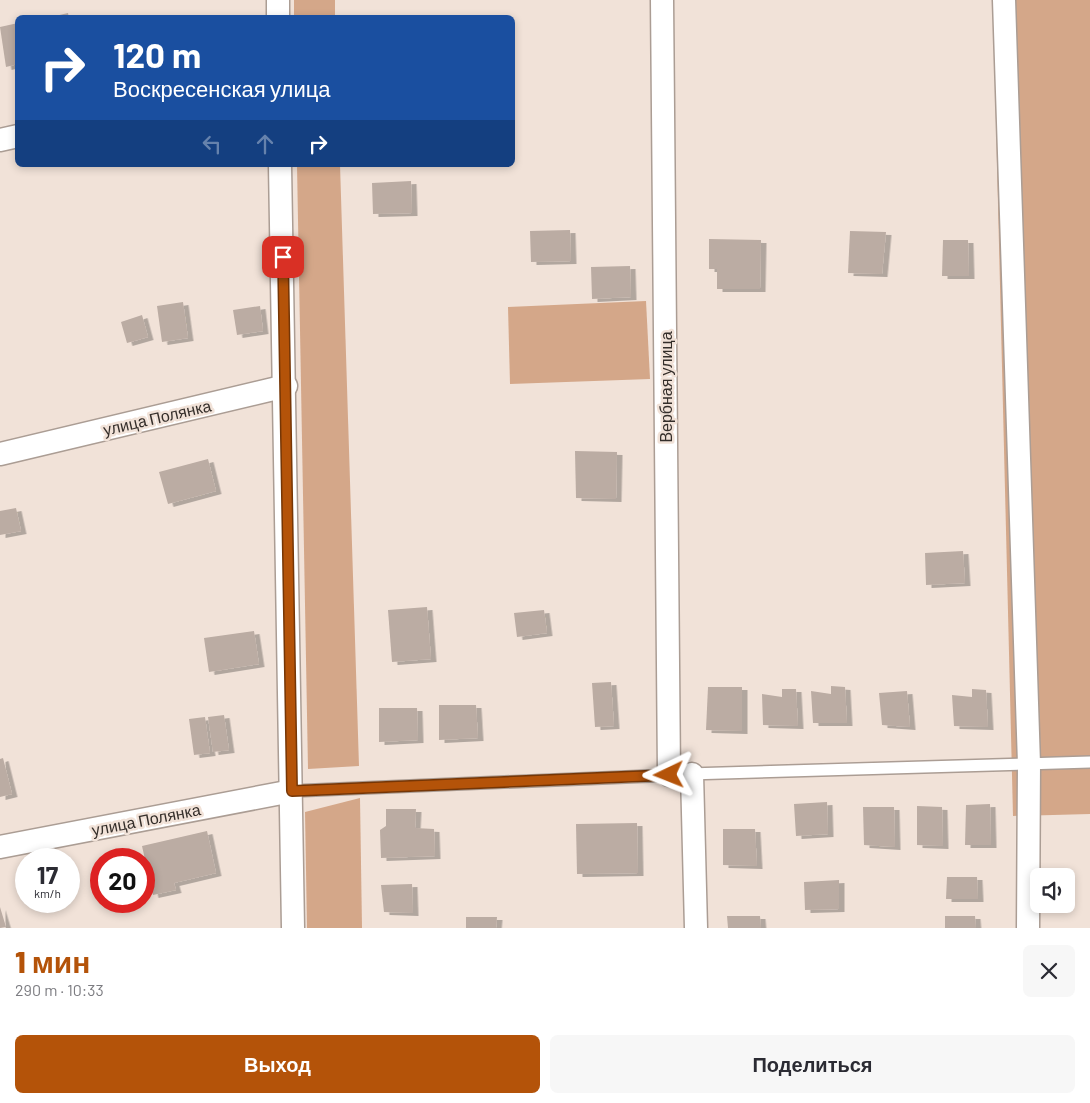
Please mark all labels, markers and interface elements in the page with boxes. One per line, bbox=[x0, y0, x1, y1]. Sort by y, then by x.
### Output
text: 120 m bbox=[113, 33, 201, 75]
icon: right bbox=[30, 35, 95, 100]
text: Воскресенская улица bbox=[113, 75, 331, 101]
icon: left bbox=[198, 130, 226, 158]
icon: ahead bbox=[251, 130, 279, 158]
icon: right bbox=[304, 130, 332, 158]
pin bbox=[262, 236, 304, 278]
icon: arrive bbox=[269, 243, 297, 271]
street label: Вербная улица bbox=[656, 331, 675, 443]
street label: улица Полянка bbox=[101, 395, 213, 439]
position arrow bbox=[642, 748, 694, 800]
street label: улица Полянка bbox=[90, 799, 202, 839]
speed limit sign: 20 bbox=[90, 848, 155, 913]
text: 17 bbox=[37, 859, 58, 889]
map controls bbox=[1030, 868, 1075, 913]
button: sound bbox=[1030, 868, 1075, 913]
text: km/h bbox=[34, 886, 61, 900]
text: 1 мин bbox=[15, 943, 90, 979]
button: close bbox=[1023, 945, 1075, 997]
text: 290 m · 10:33 bbox=[15, 980, 104, 999]
button: Выход bbox=[15, 1035, 540, 1093]
button: Поделиться bbox=[550, 1035, 1075, 1093]

